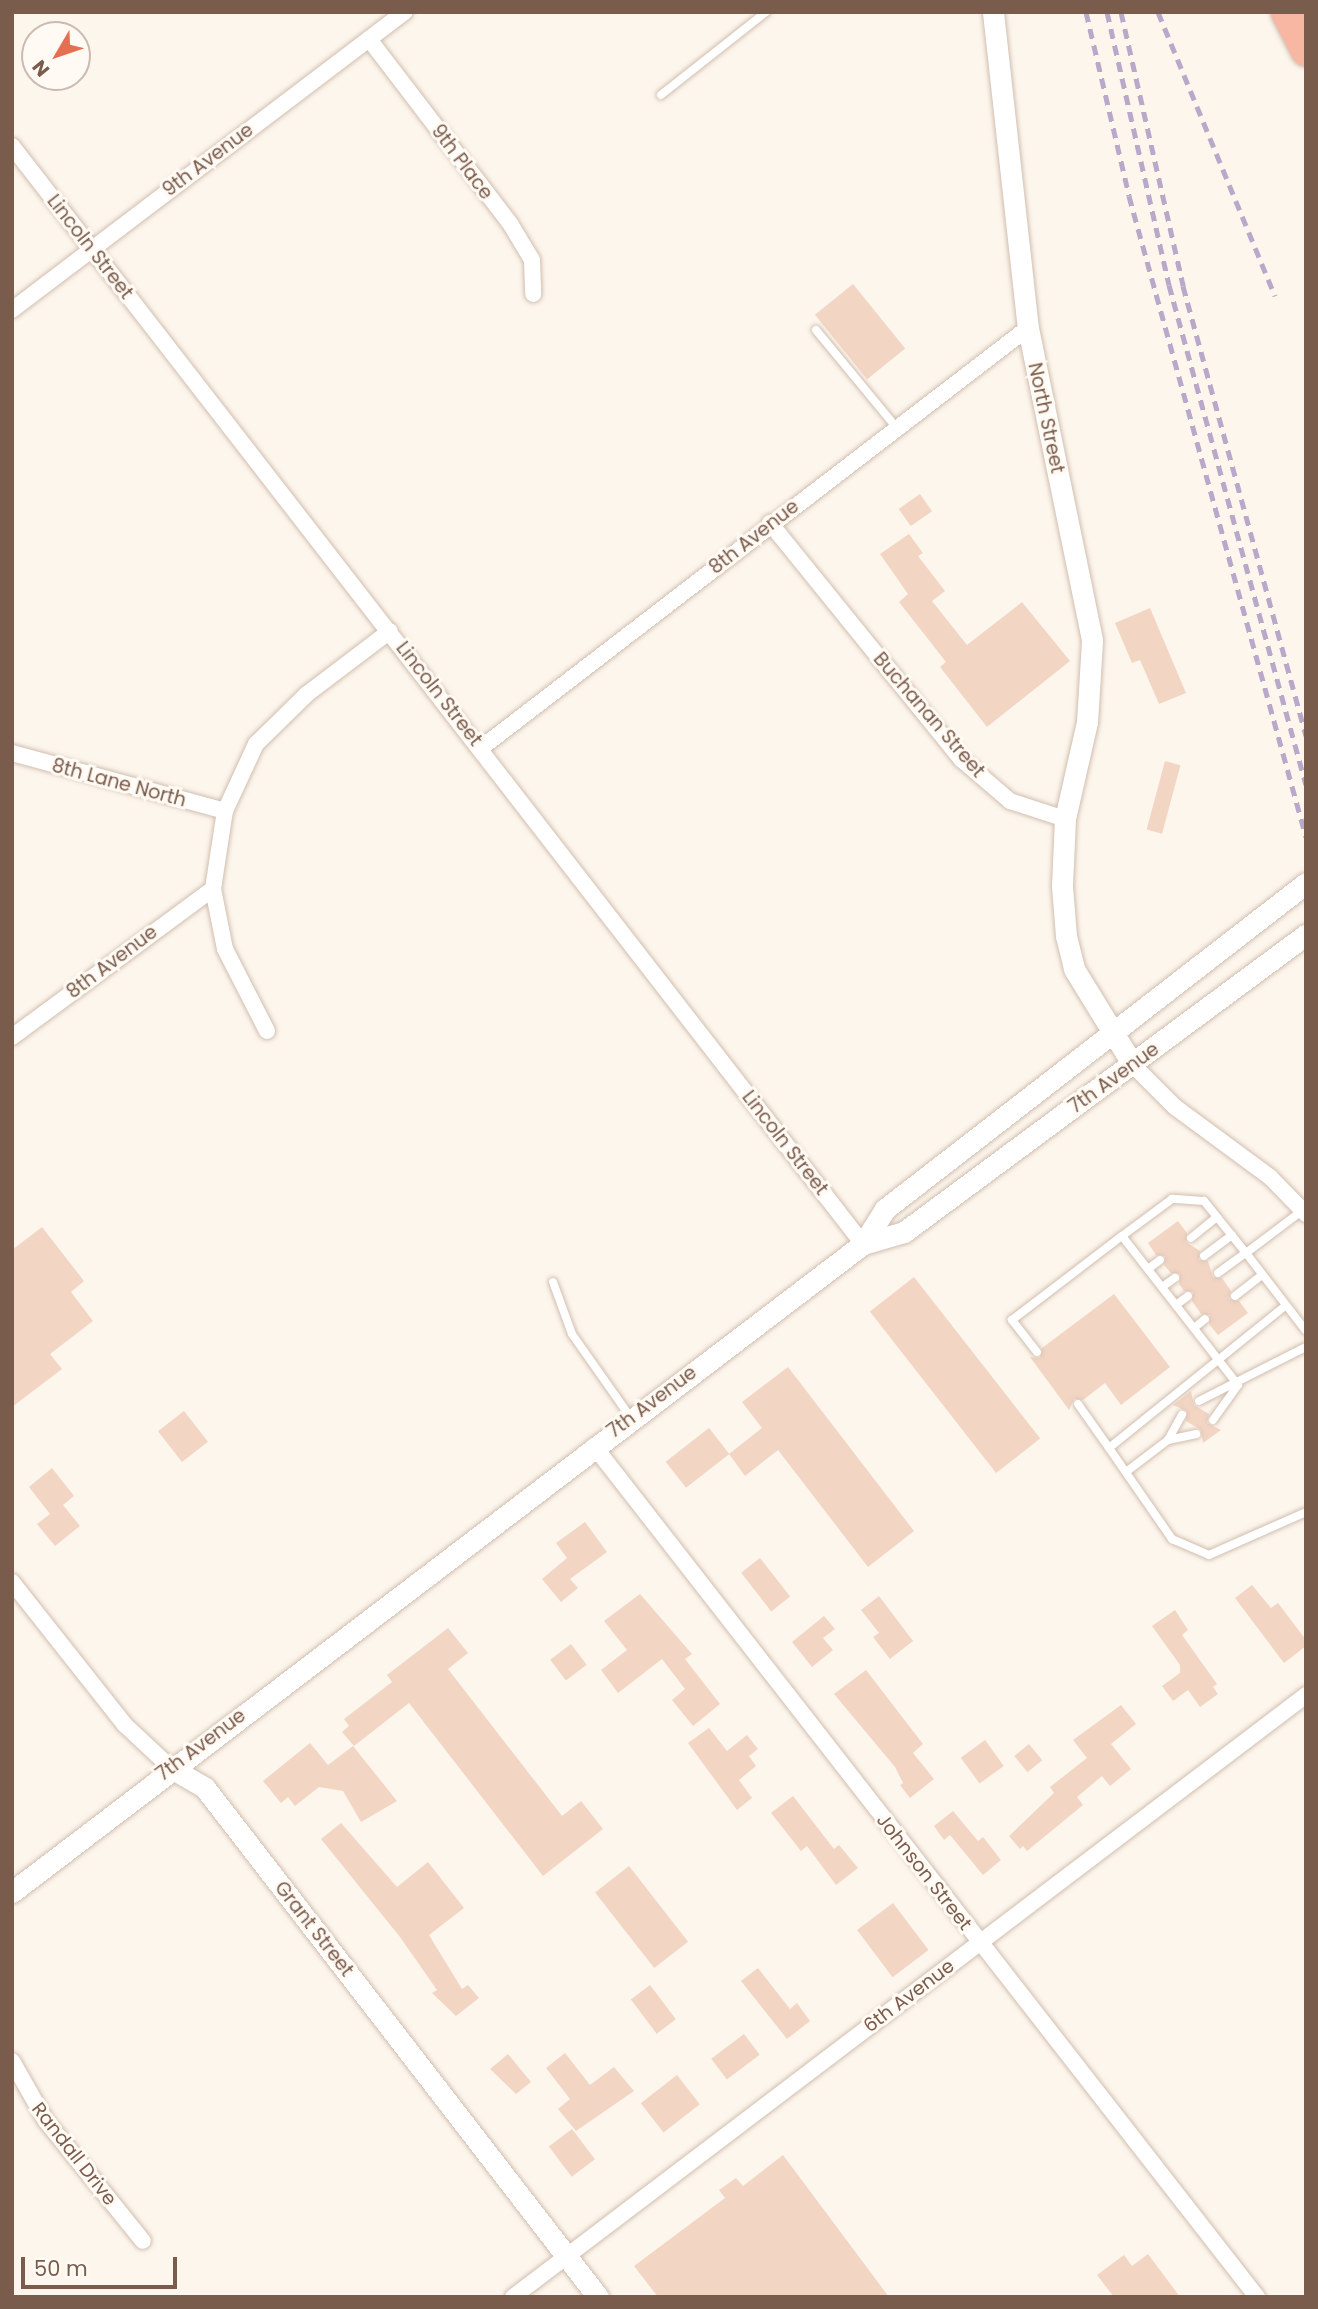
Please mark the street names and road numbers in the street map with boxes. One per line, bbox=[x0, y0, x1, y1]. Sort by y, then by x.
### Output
street label: 9th Avenue bbox=[158, 119, 258, 201]
street label: 9th Place bbox=[426, 120, 498, 204]
street label: Lincoln Street bbox=[42, 190, 138, 304]
street label: North Street bbox=[1023, 361, 1069, 475]
street label: 8th Avenue bbox=[705, 495, 803, 579]
street label: Lincoln Street bbox=[391, 637, 487, 751]
street label: Buchanan Street bbox=[868, 648, 990, 782]
street label: 8th Lane North bbox=[49, 754, 189, 812]
street label: 8th Avenue bbox=[62, 921, 162, 1003]
street label: 7th Avenue bbox=[1064, 1038, 1164, 1118]
street label: Lincoln Street bbox=[737, 1086, 833, 1200]
street label: 7th Avenue bbox=[603, 1361, 701, 1443]
street label: 7th Avenue bbox=[152, 1704, 250, 1786]
street label: Johnson Street bbox=[871, 1809, 977, 1935]
street label: Grant Street bbox=[270, 1877, 358, 1981]
street label: 6th Avenue bbox=[859, 1955, 959, 2037]
street label: Randall Drive bbox=[27, 2098, 121, 2210]

